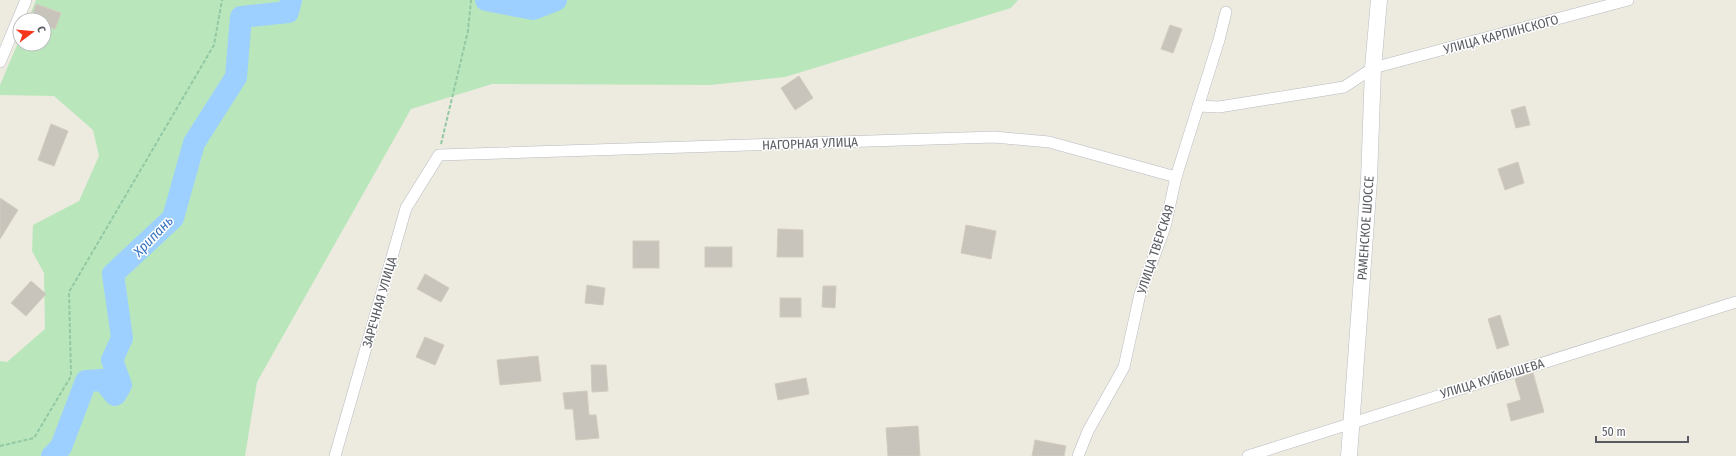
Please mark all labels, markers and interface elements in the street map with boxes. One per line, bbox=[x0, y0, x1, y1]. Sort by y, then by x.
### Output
north arrow bbox=[12, 12, 52, 52]
street label: УЛИЦА КАРПИНСКОГО bbox=[1441, 12, 1560, 57]
text: С bbox=[34, 25, 48, 34]
street label: НАГОРНАЯ УЛИЦА bbox=[762, 134, 858, 153]
street label: РАМЕНСКОЕ ШОССЕ bbox=[1354, 175, 1377, 281]
street label: УЛИЦА ТВЕРСКАЯ bbox=[1134, 203, 1177, 297]
water label: Хрипань bbox=[129, 213, 177, 261]
street label: ЗАРЕЧНАЯ УЛИЦА bbox=[359, 255, 400, 349]
street label: УЛИЦА КУЙБЫШЕВА bbox=[1438, 356, 1546, 402]
scale bar bbox=[1596, 418, 1688, 444]
text: 50 m bbox=[1602, 425, 1626, 439]

